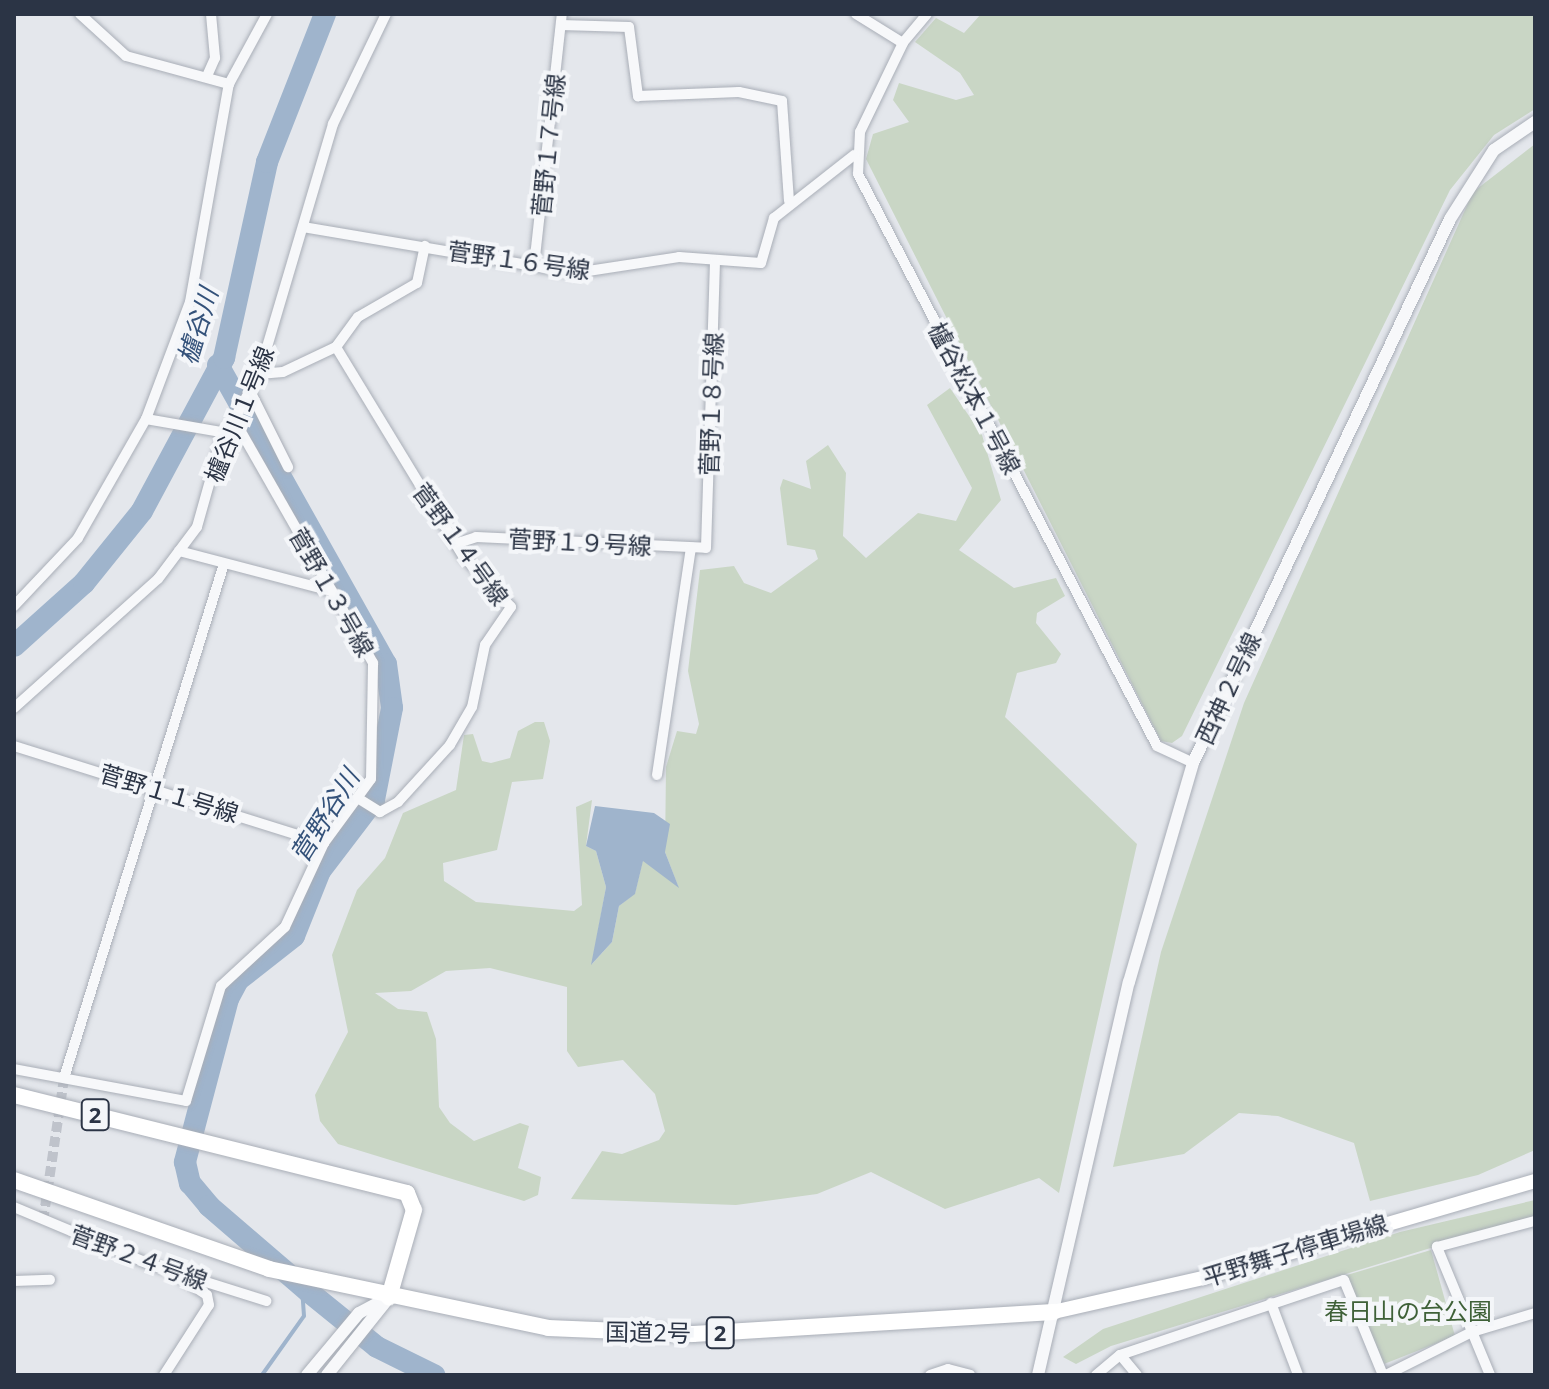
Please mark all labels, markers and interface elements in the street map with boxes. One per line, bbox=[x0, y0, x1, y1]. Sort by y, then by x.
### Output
street label: 菅野１７号線 bbox=[526, 72, 570, 218]
street label: 菅野１６号線 bbox=[446, 236, 592, 284]
water label: 櫨谷川 bbox=[172, 284, 224, 368]
street label: 櫨谷松本１号線 bbox=[923, 317, 1027, 479]
street label: 菅野１８号線 bbox=[694, 332, 728, 476]
street label: 櫨谷川１号線 bbox=[199, 342, 279, 486]
street label: 菅野１４号線 bbox=[407, 477, 515, 611]
street label: 菅野１３号線 bbox=[284, 522, 380, 662]
street label: 菅野１９号線 bbox=[507, 524, 653, 560]
street label: 西神２号線 bbox=[1190, 628, 1266, 748]
street label: 菅野１１号線 bbox=[96, 758, 242, 828]
water label: 菅野谷川 bbox=[284, 764, 366, 868]
road number: 2 bbox=[79, 1097, 111, 1133]
street label: 平野舞子停車場線 bbox=[1199, 1208, 1391, 1292]
street label: 菅野２４号線 bbox=[66, 1219, 212, 1295]
park label: 春日山の台公園 bbox=[1324, 1297, 1492, 1325]
road number: 2 bbox=[704, 1315, 736, 1351]
street label: 国道2号 bbox=[605, 1317, 691, 1347]

